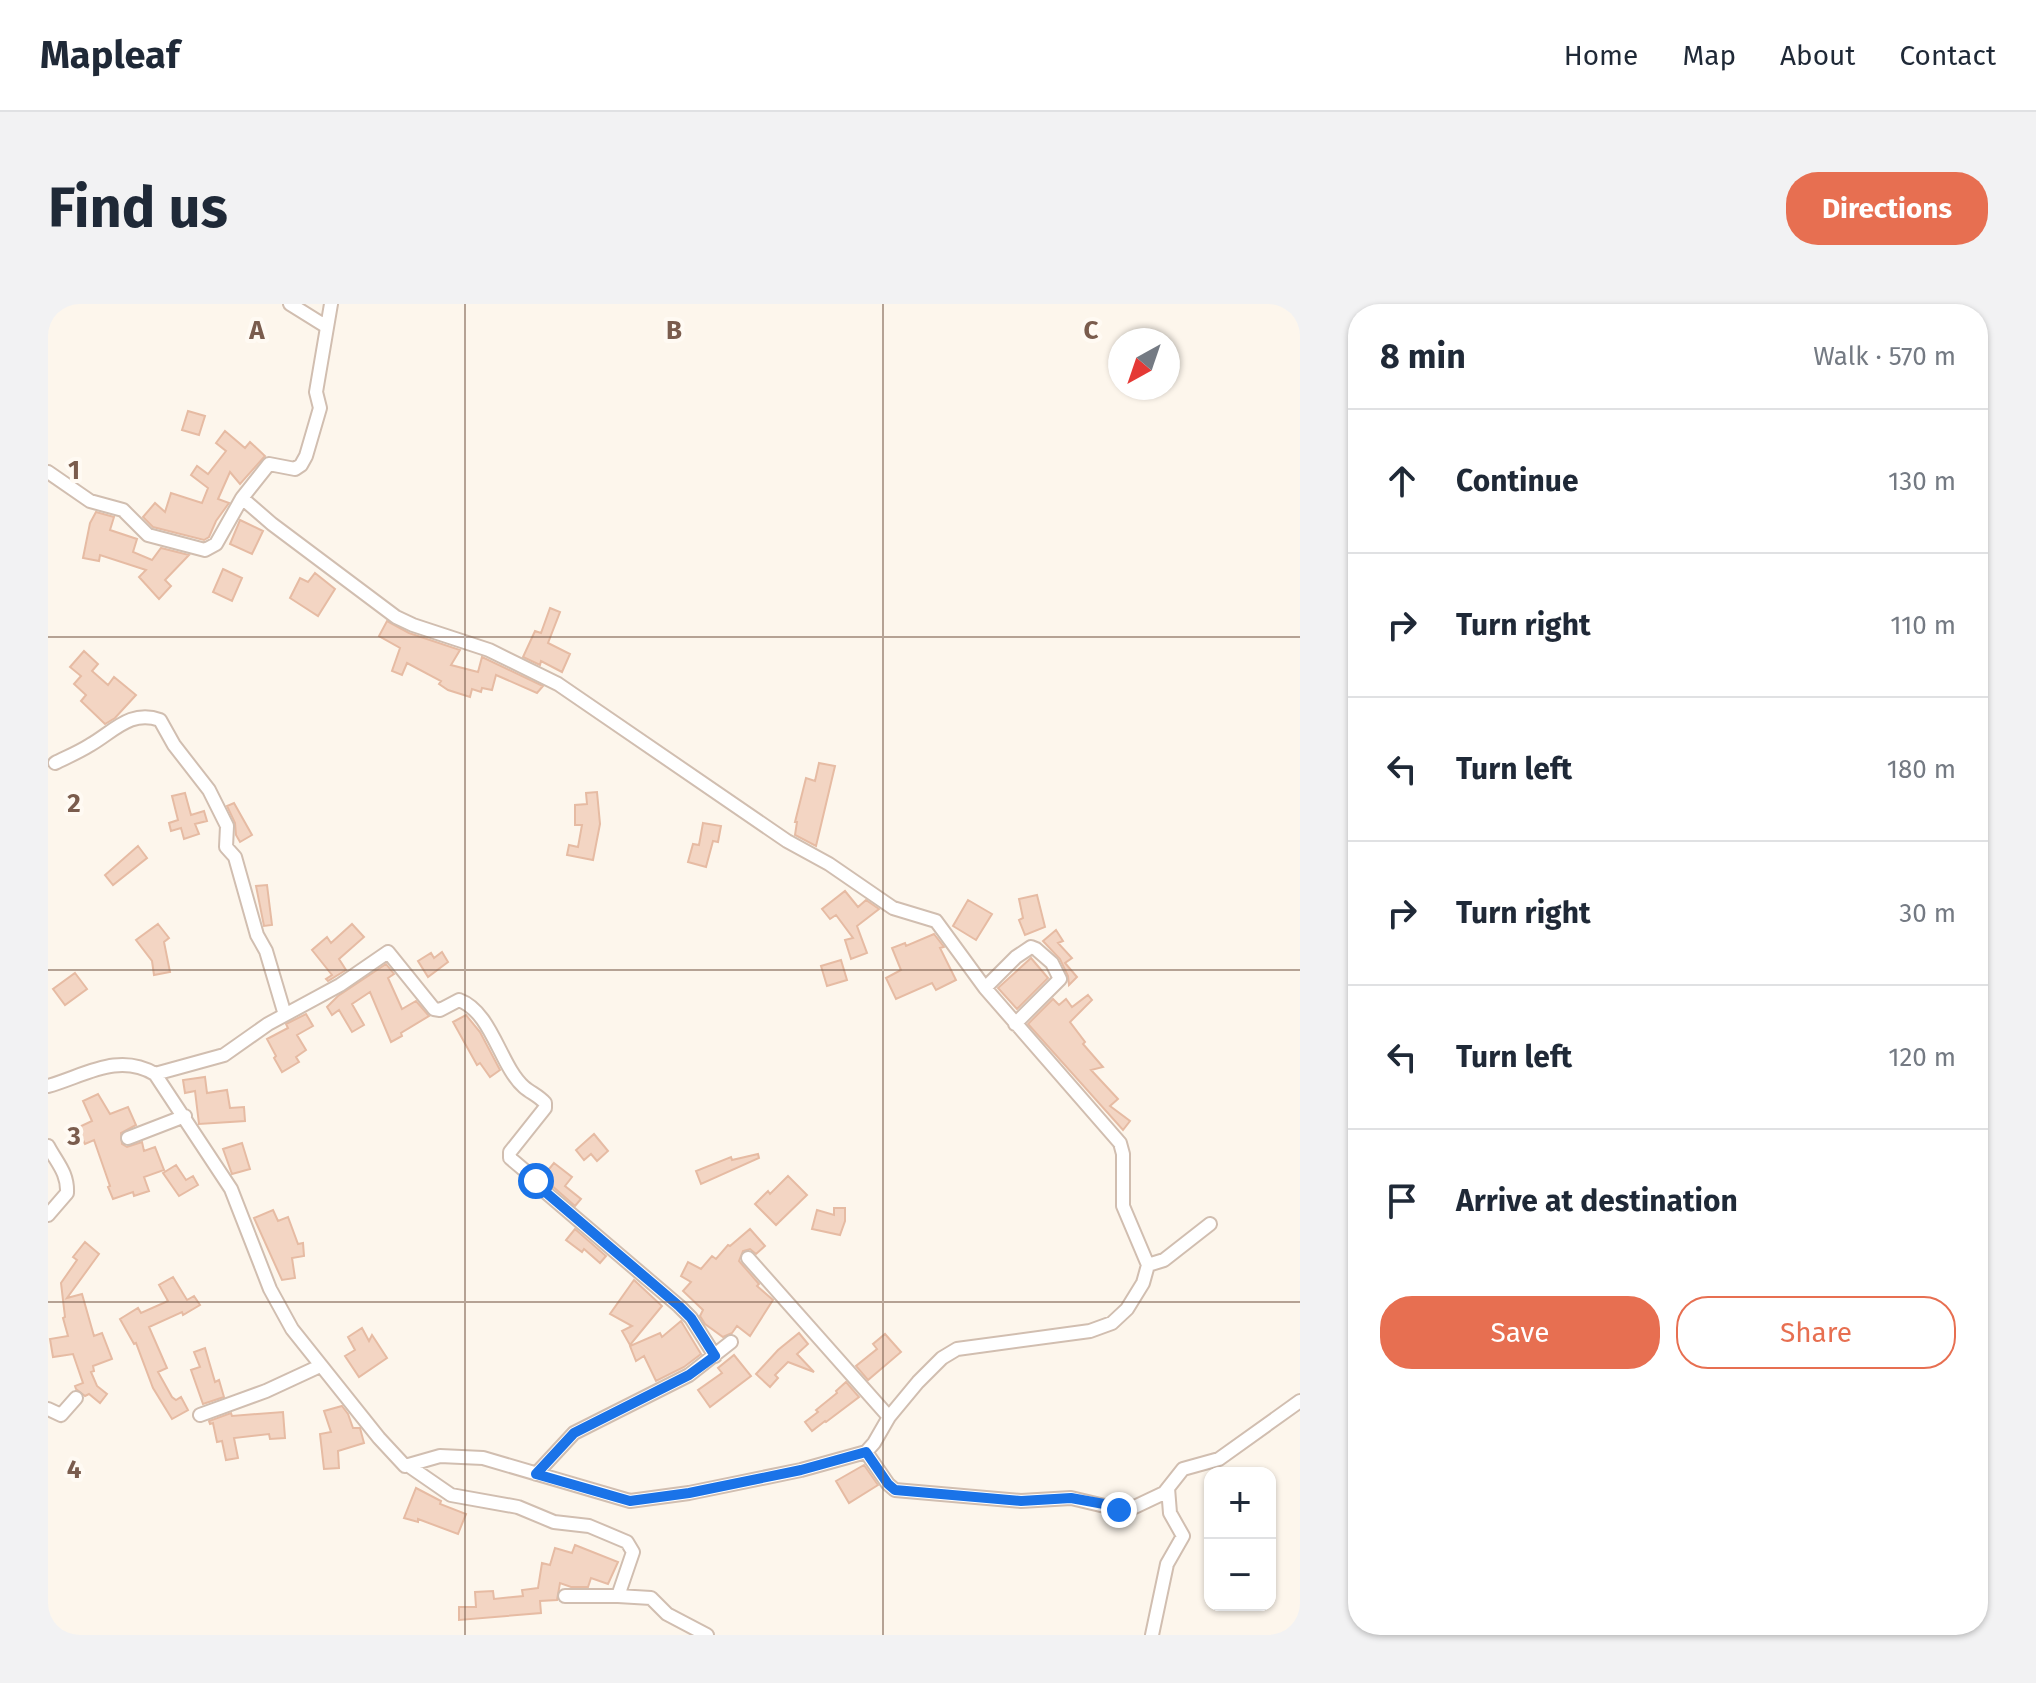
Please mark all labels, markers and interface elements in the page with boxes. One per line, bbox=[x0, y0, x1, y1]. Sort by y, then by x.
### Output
text: Mapleaf bbox=[40, 32, 179, 78]
text: Home bbox=[1564, 39, 1638, 72]
text: Map bbox=[1682, 39, 1736, 72]
text: About bbox=[1780, 39, 1855, 72]
text: Contact bbox=[1899, 39, 1996, 72]
button: Directions bbox=[1786, 172, 1988, 245]
text: Find us bbox=[48, 175, 228, 242]
text: A bbox=[248, 315, 265, 346]
text: B bbox=[666, 315, 682, 346]
text: C bbox=[1084, 315, 1099, 346]
north arrow bbox=[1108, 328, 1180, 400]
text: 8 min bbox=[1380, 336, 1466, 377]
text: Walk · 570 m bbox=[1813, 341, 1956, 372]
text: 1 bbox=[68, 455, 80, 486]
icon: ahead bbox=[1380, 459, 1424, 503]
text: Continue bbox=[1456, 463, 1579, 499]
text: 130 m bbox=[1888, 466, 1956, 497]
icon: right bbox=[1380, 603, 1424, 647]
text: Turn right bbox=[1456, 607, 1591, 643]
text: 110 m bbox=[1890, 610, 1956, 641]
icon: left bbox=[1380, 747, 1424, 791]
text: Turn left bbox=[1456, 751, 1572, 787]
text: 180 m bbox=[1887, 754, 1956, 785]
text: 2 bbox=[67, 788, 81, 819]
icon: right bbox=[1380, 891, 1424, 935]
text: Turn right bbox=[1456, 895, 1591, 931]
text: 30 m bbox=[1899, 898, 1956, 929]
icon: left bbox=[1380, 1035, 1424, 1079]
text: Turn left bbox=[1456, 1039, 1572, 1075]
text: 120 m bbox=[1888, 1042, 1956, 1073]
text: 3 bbox=[66, 1121, 81, 1152]
route start bbox=[518, 1163, 554, 1199]
icon: arrive bbox=[1380, 1179, 1424, 1223]
text: Arrive at destination bbox=[1456, 1183, 1738, 1219]
button: Save bbox=[1380, 1296, 1660, 1369]
button: Share bbox=[1676, 1296, 1956, 1369]
text: 4 bbox=[67, 1454, 82, 1485]
map controls bbox=[1204, 1467, 1276, 1611]
button: + bbox=[1204, 1467, 1276, 1539]
route end bbox=[1101, 1492, 1137, 1528]
button: − bbox=[1204, 1539, 1276, 1611]

